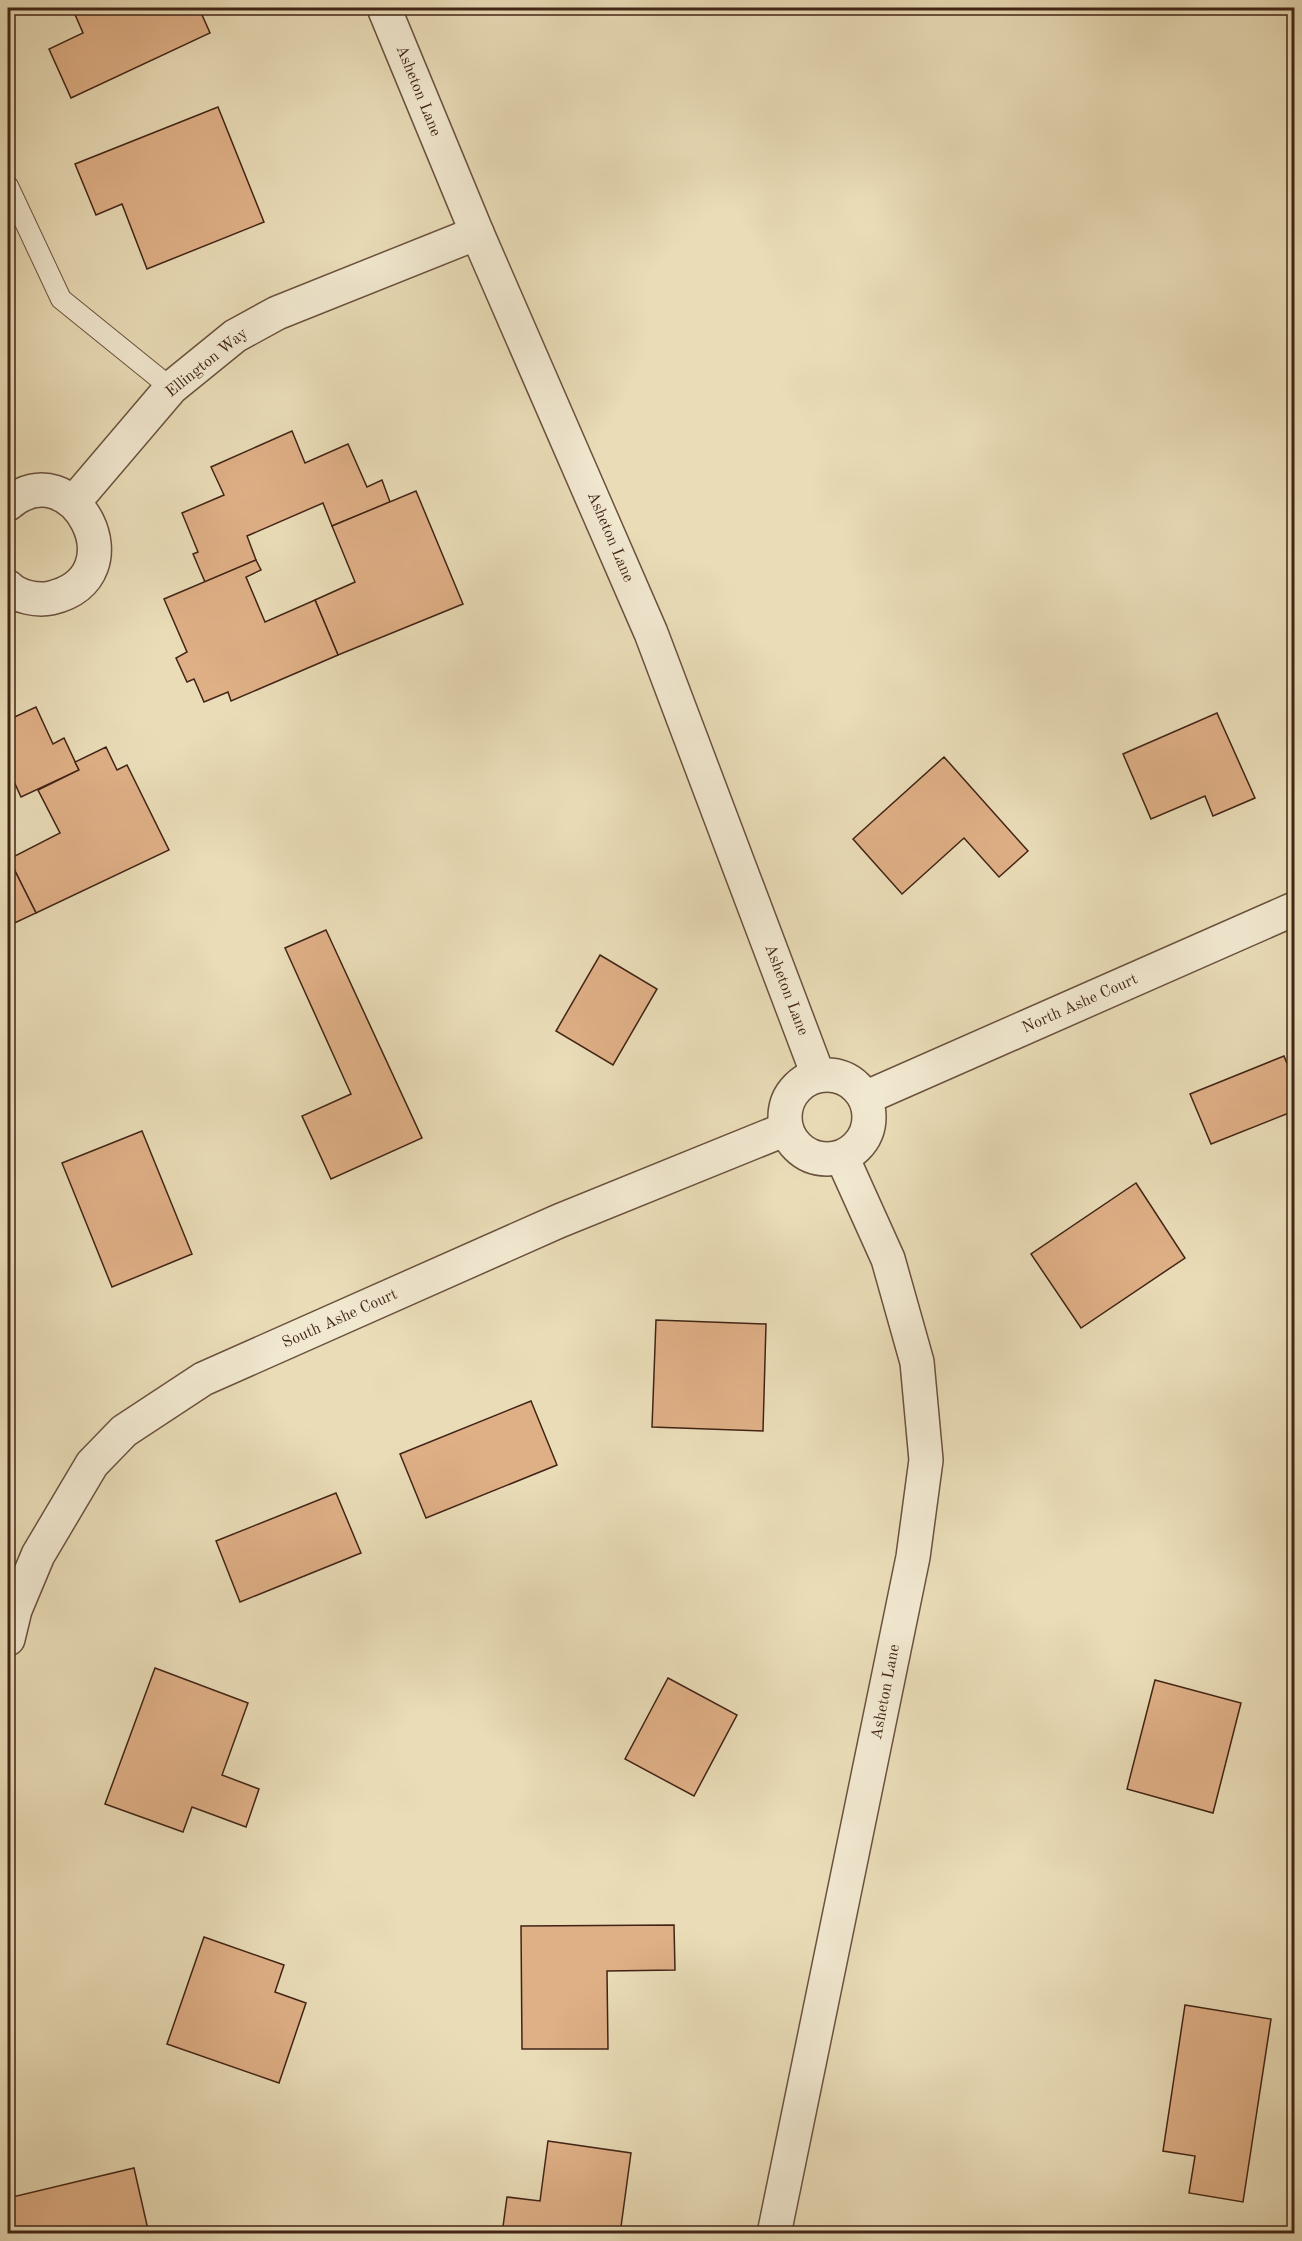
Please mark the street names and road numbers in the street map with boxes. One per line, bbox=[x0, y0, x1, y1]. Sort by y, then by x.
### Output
street label: Asheton Lane bbox=[393, 43, 443, 139]
street label: Ellington Way bbox=[163, 325, 251, 401]
street label: Asheton Lane bbox=[584, 489, 636, 585]
street label: Asheton Lane bbox=[761, 942, 811, 1038]
street label: North Ashe Court bbox=[1020, 971, 1141, 1037]
street label: South Ashe Court bbox=[280, 1286, 400, 1352]
street label: Asheton Lane bbox=[869, 1643, 903, 1741]

